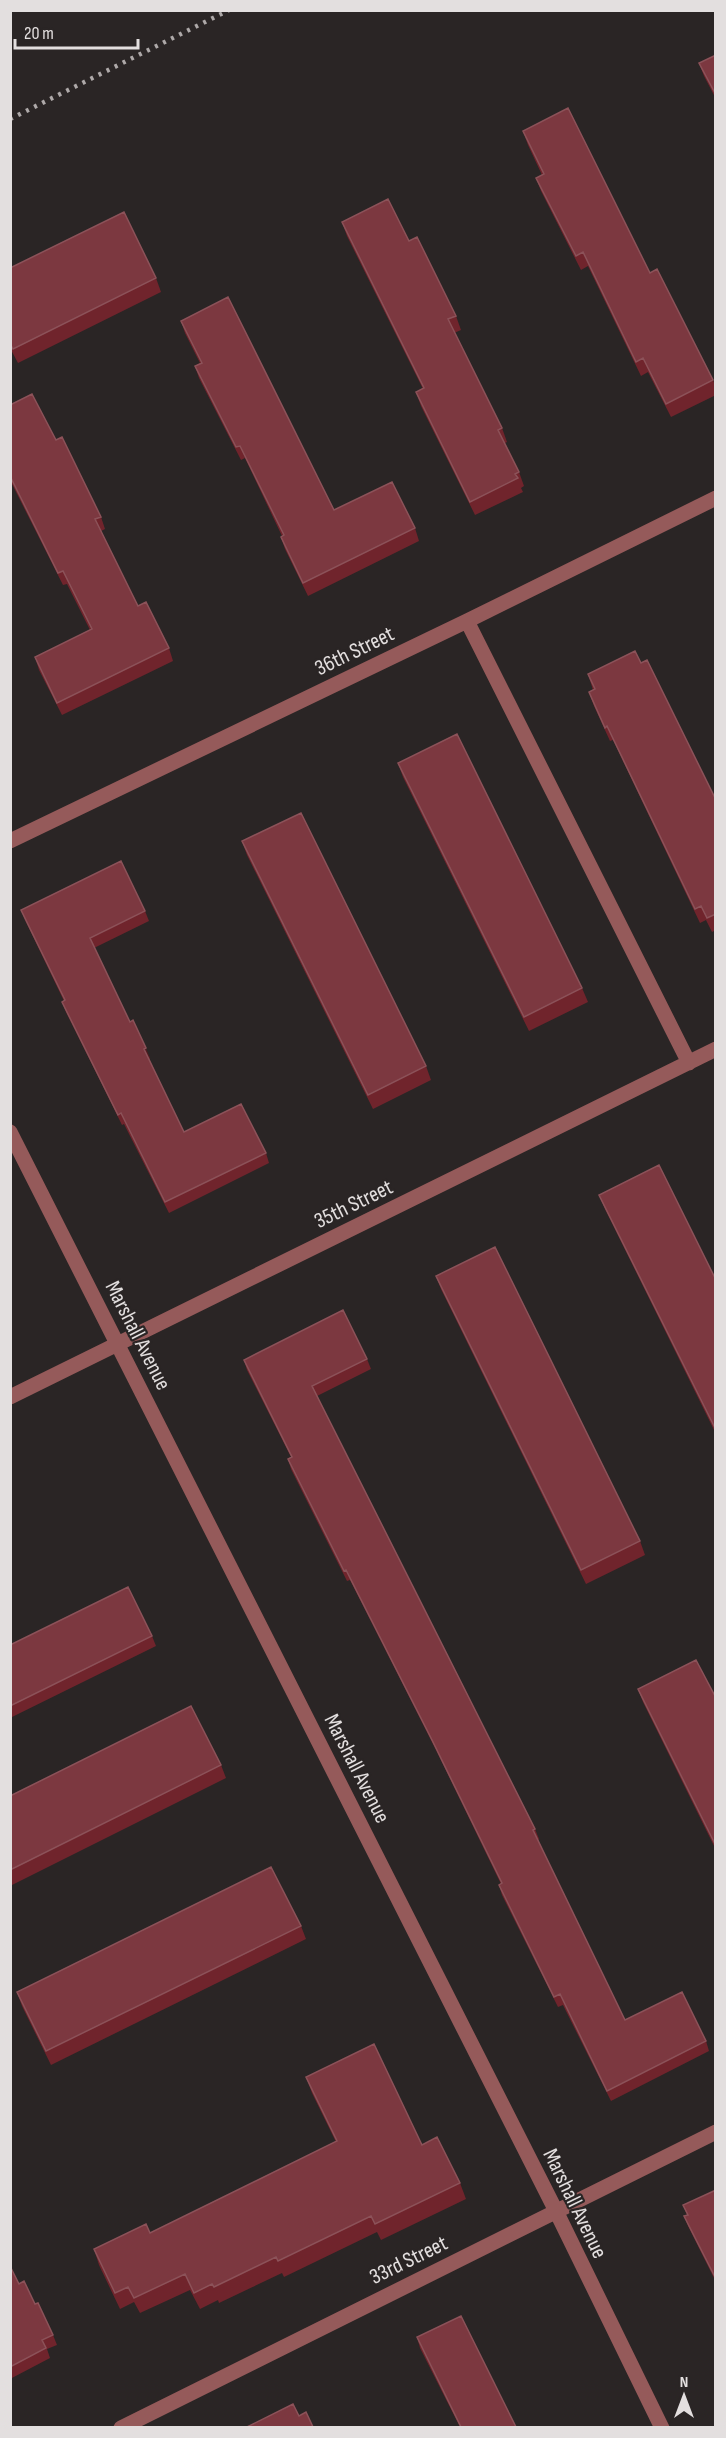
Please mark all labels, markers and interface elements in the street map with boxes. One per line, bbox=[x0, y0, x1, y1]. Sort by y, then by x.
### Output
scale bar bbox=[15, 12, 138, 50]
text: 20 m bbox=[24, 23, 54, 44]
street label: 36th Street bbox=[311, 620, 399, 682]
street label: 35th Street bbox=[310, 1174, 398, 1235]
street label: Marshall Avenue bbox=[99, 1277, 177, 1395]
street label: Marshall Avenue bbox=[318, 1710, 396, 1828]
street label: Marshall Avenue bbox=[536, 2144, 613, 2263]
street label: 33rd Street bbox=[365, 2230, 452, 2291]
north arrow bbox=[654, 2366, 714, 2426]
text: N bbox=[680, 2373, 688, 2392]

